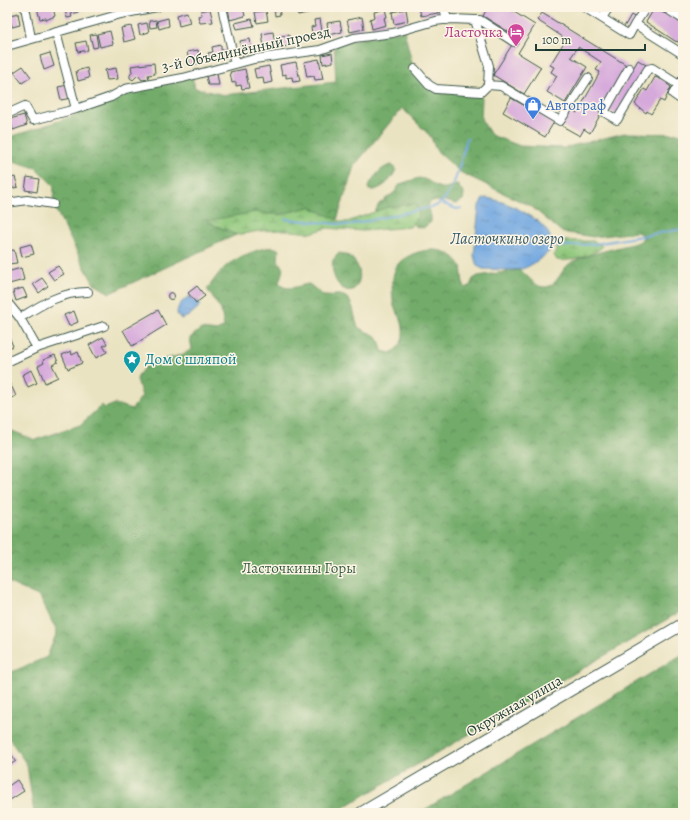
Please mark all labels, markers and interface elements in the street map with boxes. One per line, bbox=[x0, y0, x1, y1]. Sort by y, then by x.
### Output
street label: 3-й Объединённый проезд bbox=[160, 21, 332, 77]
place label: Ласточка bbox=[444, 22, 503, 42]
hotel icon: Ласточка bbox=[506, 22, 526, 47]
scale bar bbox=[536, 26, 645, 52]
text: 100 m bbox=[542, 32, 571, 48]
shop icon: Автограф bbox=[523, 95, 543, 120]
place label: Автограф bbox=[545, 95, 606, 115]
water label: Ласточкино озеро bbox=[449, 228, 564, 250]
place icon: Дом с шляпой bbox=[122, 349, 142, 374]
place label: Дом с шляпой bbox=[145, 349, 237, 369]
park label: Ласточкины Горы bbox=[242, 558, 356, 578]
street label: Окружная улица bbox=[462, 670, 566, 742]

